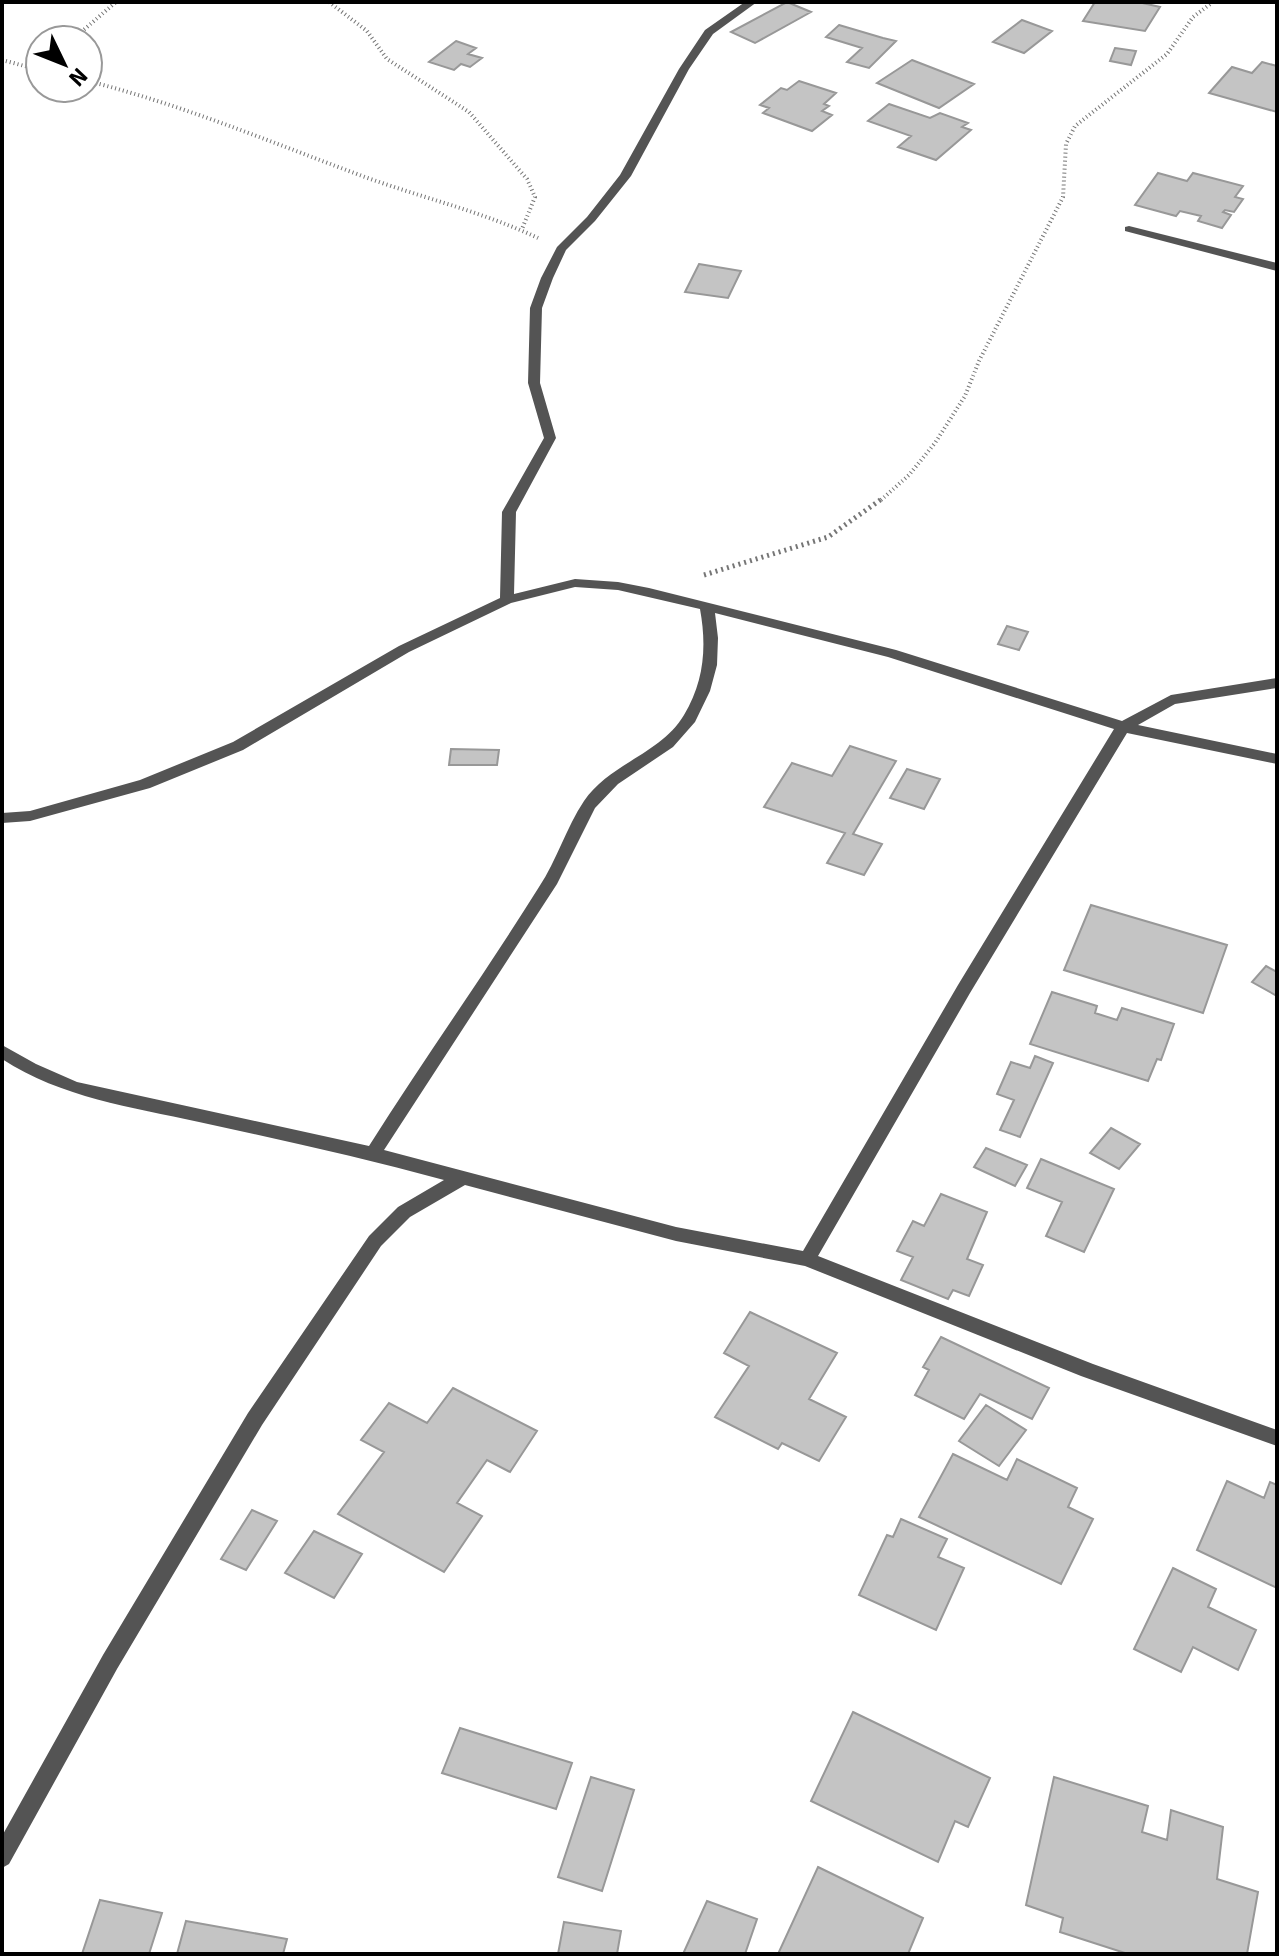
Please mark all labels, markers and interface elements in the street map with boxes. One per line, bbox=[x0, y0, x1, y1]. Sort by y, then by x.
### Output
north arrow bbox=[24, 24, 104, 104]
text: N bbox=[63, 62, 93, 92]

